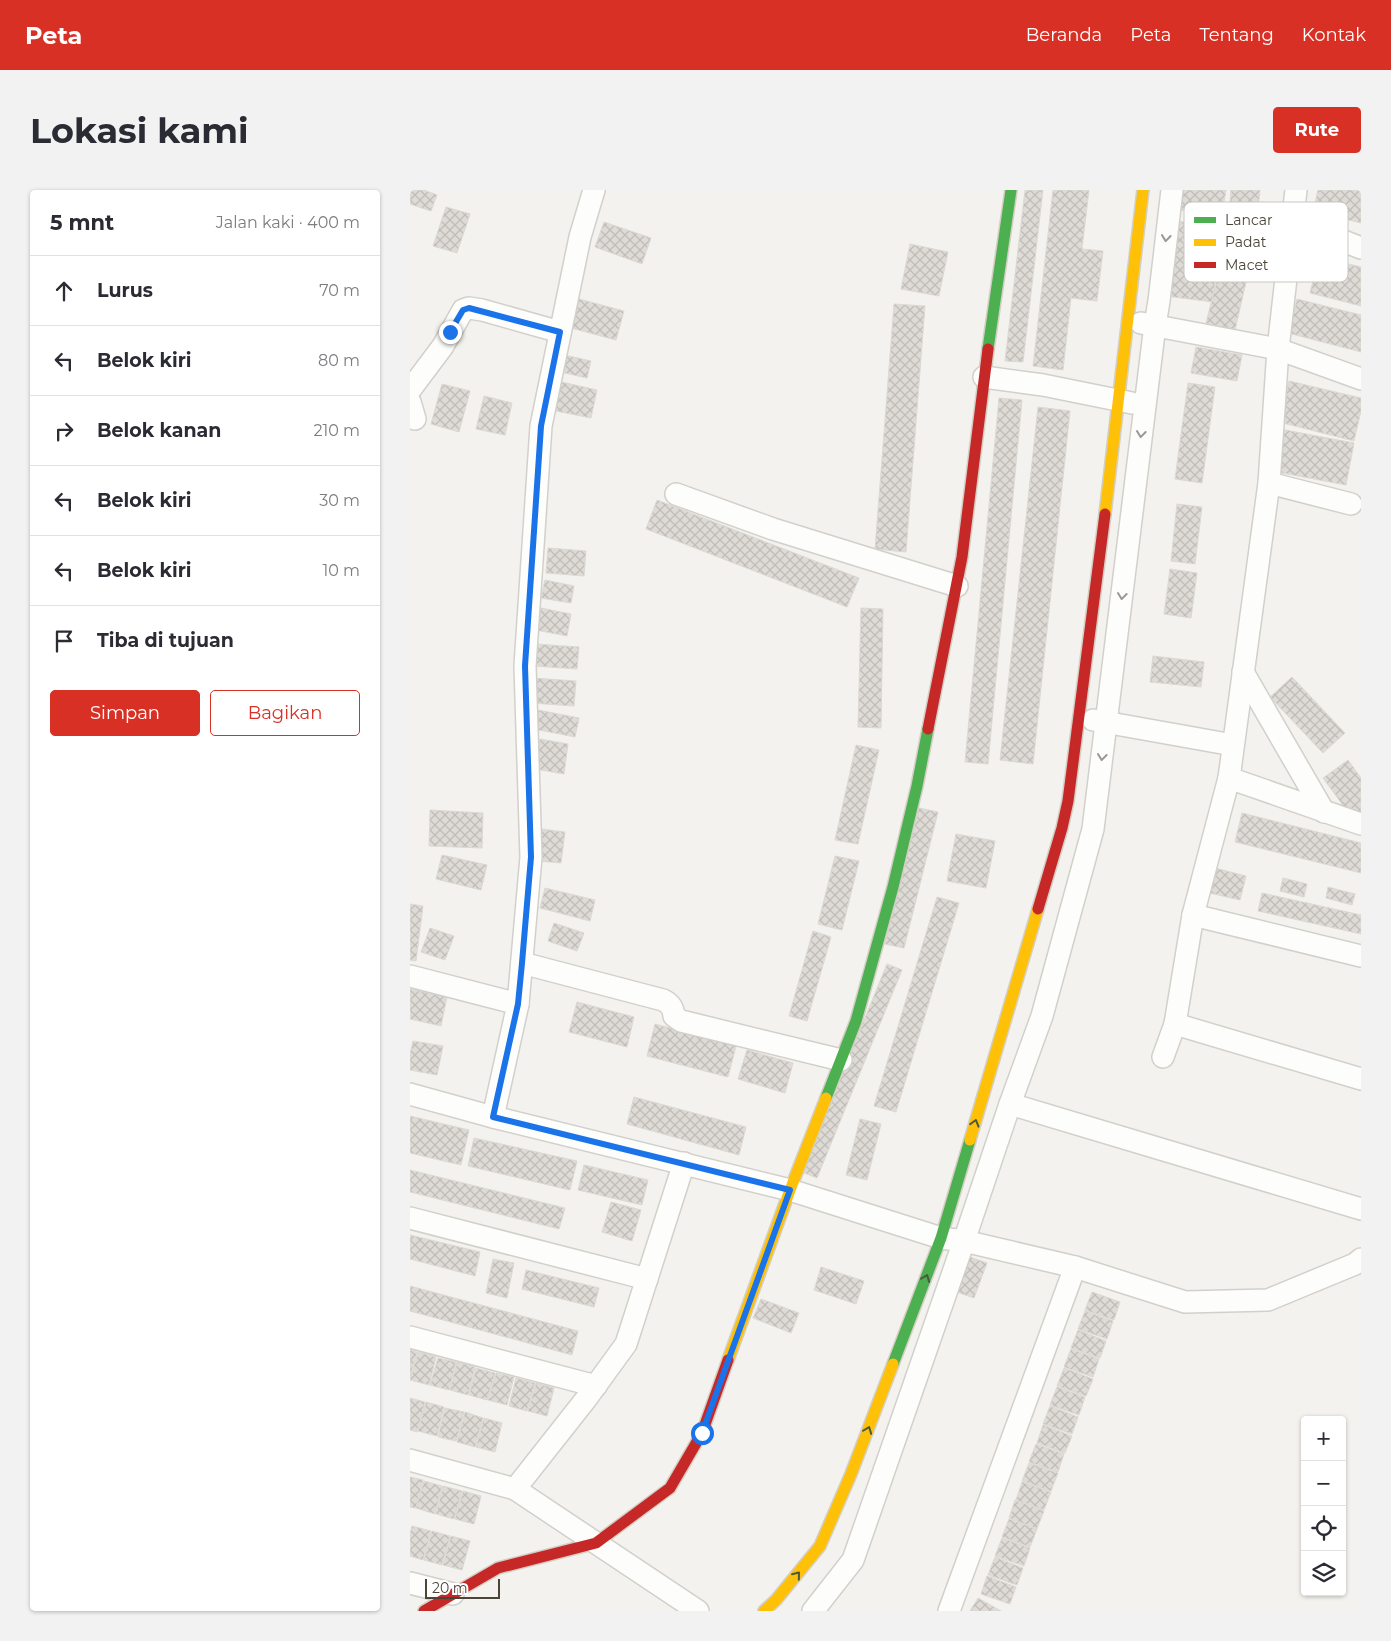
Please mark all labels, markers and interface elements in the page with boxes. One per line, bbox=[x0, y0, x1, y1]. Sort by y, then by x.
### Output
text: Peta bbox=[25, 21, 82, 50]
text: Beranda bbox=[1026, 24, 1102, 46]
text: Peta bbox=[1130, 24, 1171, 46]
text: Tentang bbox=[1199, 24, 1274, 46]
text: Kontak bbox=[1302, 24, 1366, 46]
button: Rute bbox=[1273, 107, 1361, 153]
text: Lokasi kami bbox=[30, 109, 249, 152]
legend bbox=[1184, 202, 1348, 282]
text: 5 mnt bbox=[50, 210, 114, 235]
text: Lancar bbox=[1225, 211, 1273, 229]
text: Jalan kaki · 400 m bbox=[216, 213, 360, 232]
text: Padat bbox=[1225, 233, 1267, 251]
one-way arrow bbox=[1161, 235, 1172, 243]
text: Macet bbox=[1225, 256, 1269, 274]
icon: ahead bbox=[50, 277, 78, 305]
text: Lurus bbox=[97, 279, 153, 302]
text: 70 m bbox=[319, 281, 360, 300]
route end bbox=[439, 321, 462, 344]
icon: left bbox=[50, 347, 78, 375]
text: Belok kiri bbox=[97, 349, 192, 372]
text: 80 m bbox=[318, 351, 360, 370]
icon: right bbox=[50, 417, 78, 445]
text: Belok kanan bbox=[97, 419, 221, 442]
text: 210 m bbox=[313, 421, 360, 440]
one-way arrow bbox=[1136, 431, 1147, 439]
icon: left bbox=[50, 487, 78, 515]
text: Belok kiri bbox=[97, 489, 192, 512]
text: 30 m bbox=[319, 491, 360, 510]
icon: left bbox=[50, 557, 78, 585]
text: Belok kiri bbox=[97, 559, 192, 582]
text: 10 m bbox=[322, 561, 360, 580]
one-way arrow bbox=[1117, 592, 1128, 600]
icon: arrive bbox=[50, 627, 78, 655]
text: Tiba di tujuan bbox=[97, 629, 234, 652]
button: Simpan bbox=[50, 690, 200, 736]
button: Bagikan bbox=[210, 690, 360, 736]
one-way arrow bbox=[1097, 753, 1107, 761]
one-way arrow bbox=[969, 1119, 980, 1128]
one-way arrow bbox=[920, 1274, 930, 1283]
map controls bbox=[1301, 1416, 1346, 1596]
button: + bbox=[1301, 1416, 1346, 1461]
route start bbox=[691, 1422, 714, 1445]
one-way arrow bbox=[862, 1426, 872, 1435]
button: − bbox=[1301, 1461, 1346, 1506]
button: locate bbox=[1301, 1506, 1346, 1551]
button: layers bbox=[1301, 1551, 1346, 1596]
one-way arrow bbox=[791, 1572, 799, 1581]
scale bar bbox=[425, 1576, 500, 1599]
text: 20 m bbox=[432, 1579, 468, 1597]

